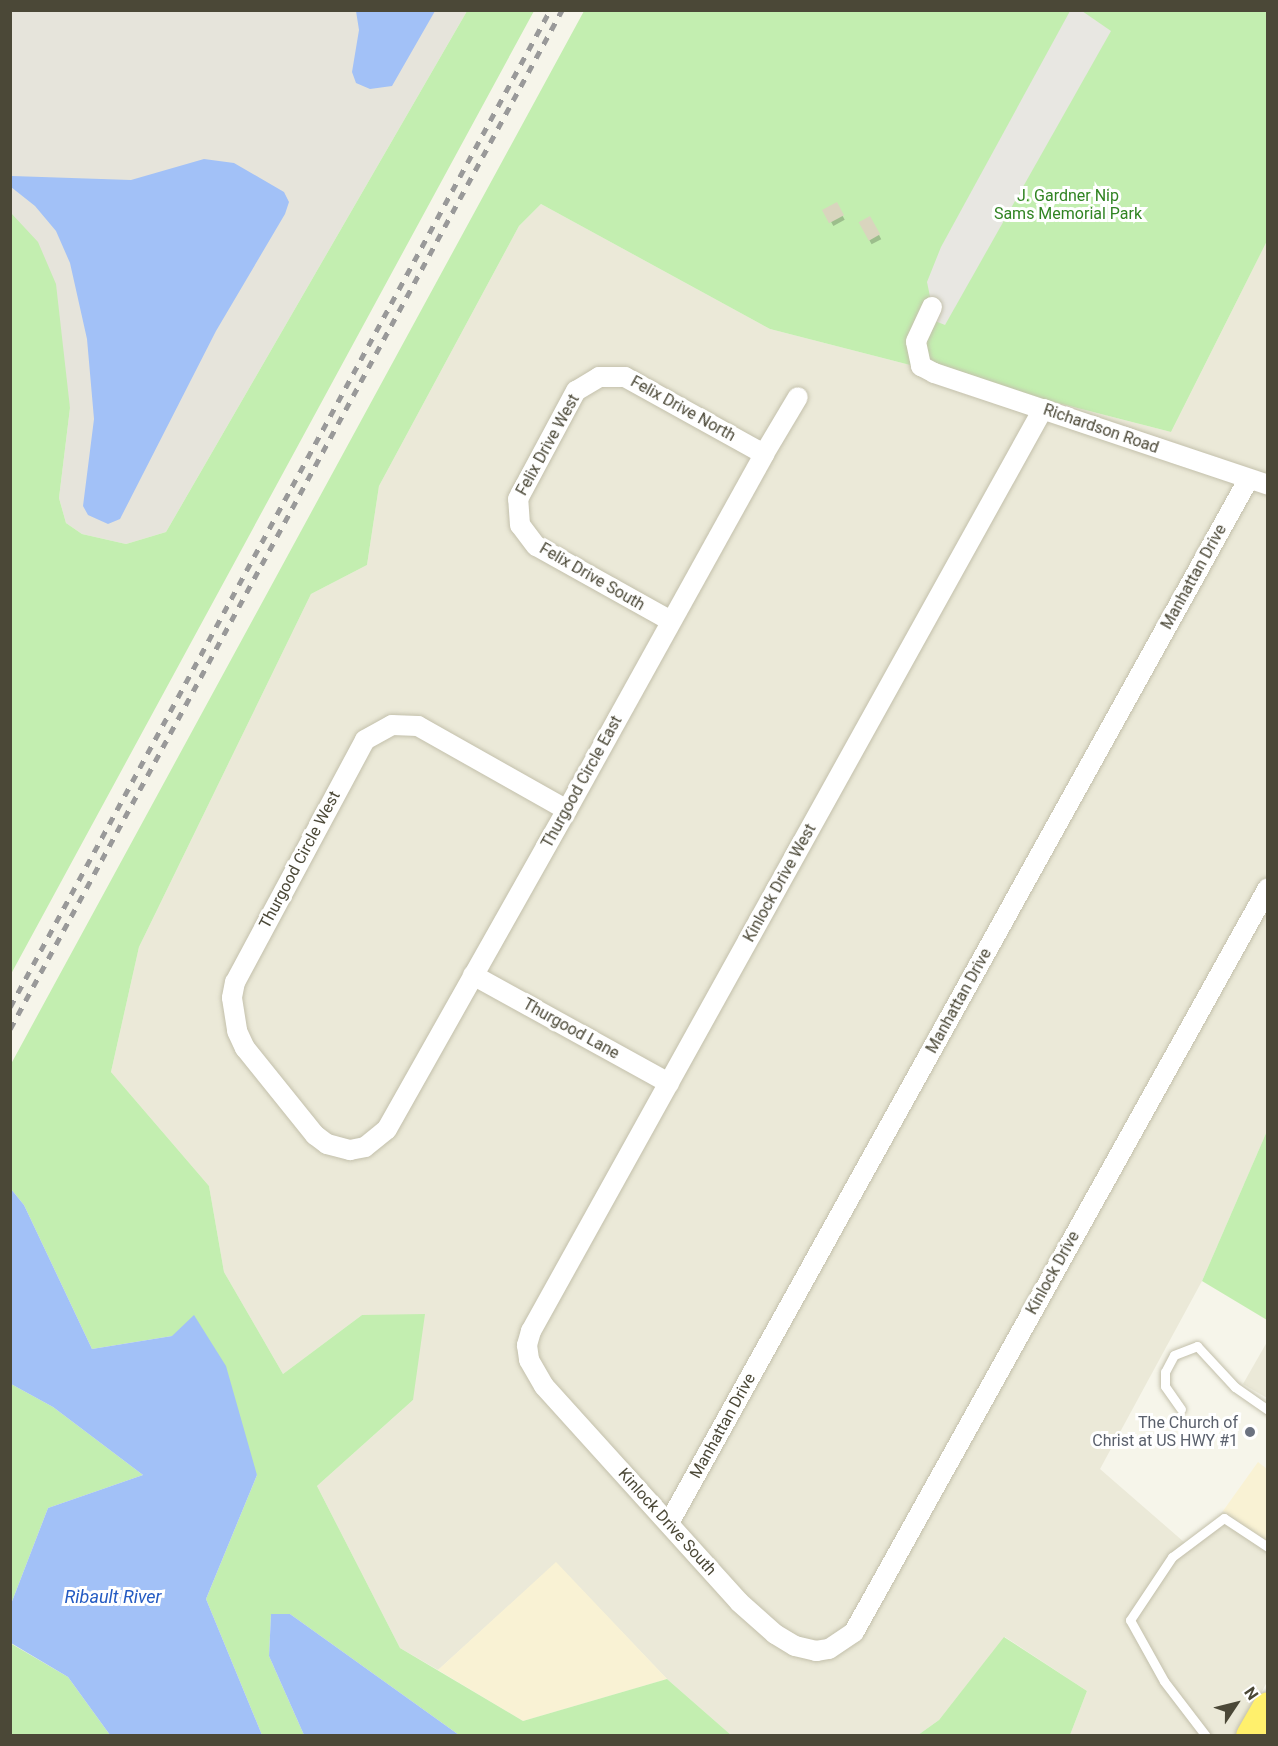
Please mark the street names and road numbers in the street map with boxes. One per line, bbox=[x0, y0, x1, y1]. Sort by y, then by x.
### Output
street label: Felix Drive North bbox=[627, 372, 739, 446]
street label: Felix Drive West bbox=[512, 391, 584, 499]
street label: Richardson Road bbox=[1041, 400, 1161, 458]
street label: Manhattan Drive bbox=[1157, 521, 1231, 633]
street label: Felix Drive South bbox=[536, 539, 648, 615]
street label: Thurgood Circle East bbox=[538, 713, 626, 851]
street label: Thurgood Circle West bbox=[256, 788, 344, 932]
street label: Kinlock Drive West bbox=[740, 821, 820, 945]
street label: Manhattan Drive bbox=[922, 945, 996, 1057]
street label: Thurgood Lane bbox=[519, 995, 623, 1063]
street label: Kinlock Drive bbox=[1022, 1228, 1084, 1318]
street label: Manhattan Drive bbox=[686, 1370, 760, 1482]
street label: Kinlock Drive South bbox=[614, 1464, 720, 1580]

